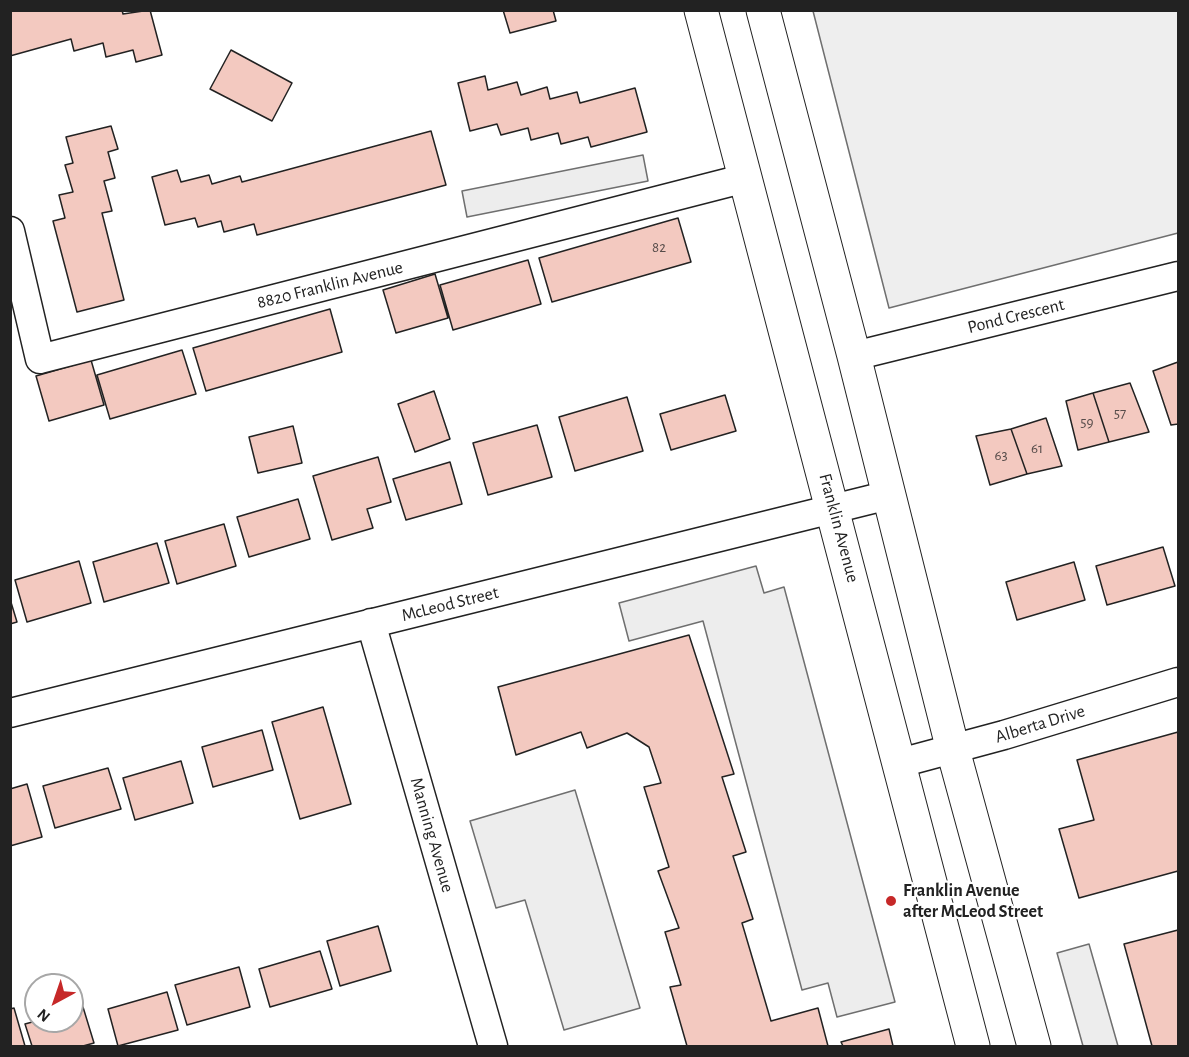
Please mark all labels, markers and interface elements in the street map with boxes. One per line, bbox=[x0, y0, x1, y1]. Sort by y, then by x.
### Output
house number: 82 bbox=[652, 238, 666, 256]
street label: 8820 Franklin Avenue bbox=[255, 256, 405, 314]
street label: Pond Crescent bbox=[965, 294, 1067, 338]
house number: 57 bbox=[1114, 404, 1126, 422]
house number: 59 bbox=[1080, 413, 1094, 431]
house number: 61 bbox=[1031, 439, 1043, 457]
house number: 63 bbox=[994, 446, 1008, 464]
street label: Franklin Avenue bbox=[814, 471, 864, 585]
street label: McLeod Street bbox=[399, 582, 501, 626]
street label: Alberta Drive bbox=[993, 700, 1087, 748]
street label: Manning Avenue bbox=[405, 775, 459, 895]
place label: Franklin Avenue after McLeod Street bbox=[903, 880, 1043, 922]
marker: Franklin Avenue after McLeod Street bbox=[884, 894, 898, 908]
north arrow bbox=[24, 973, 84, 1033]
text: N bbox=[34, 1006, 53, 1025]

